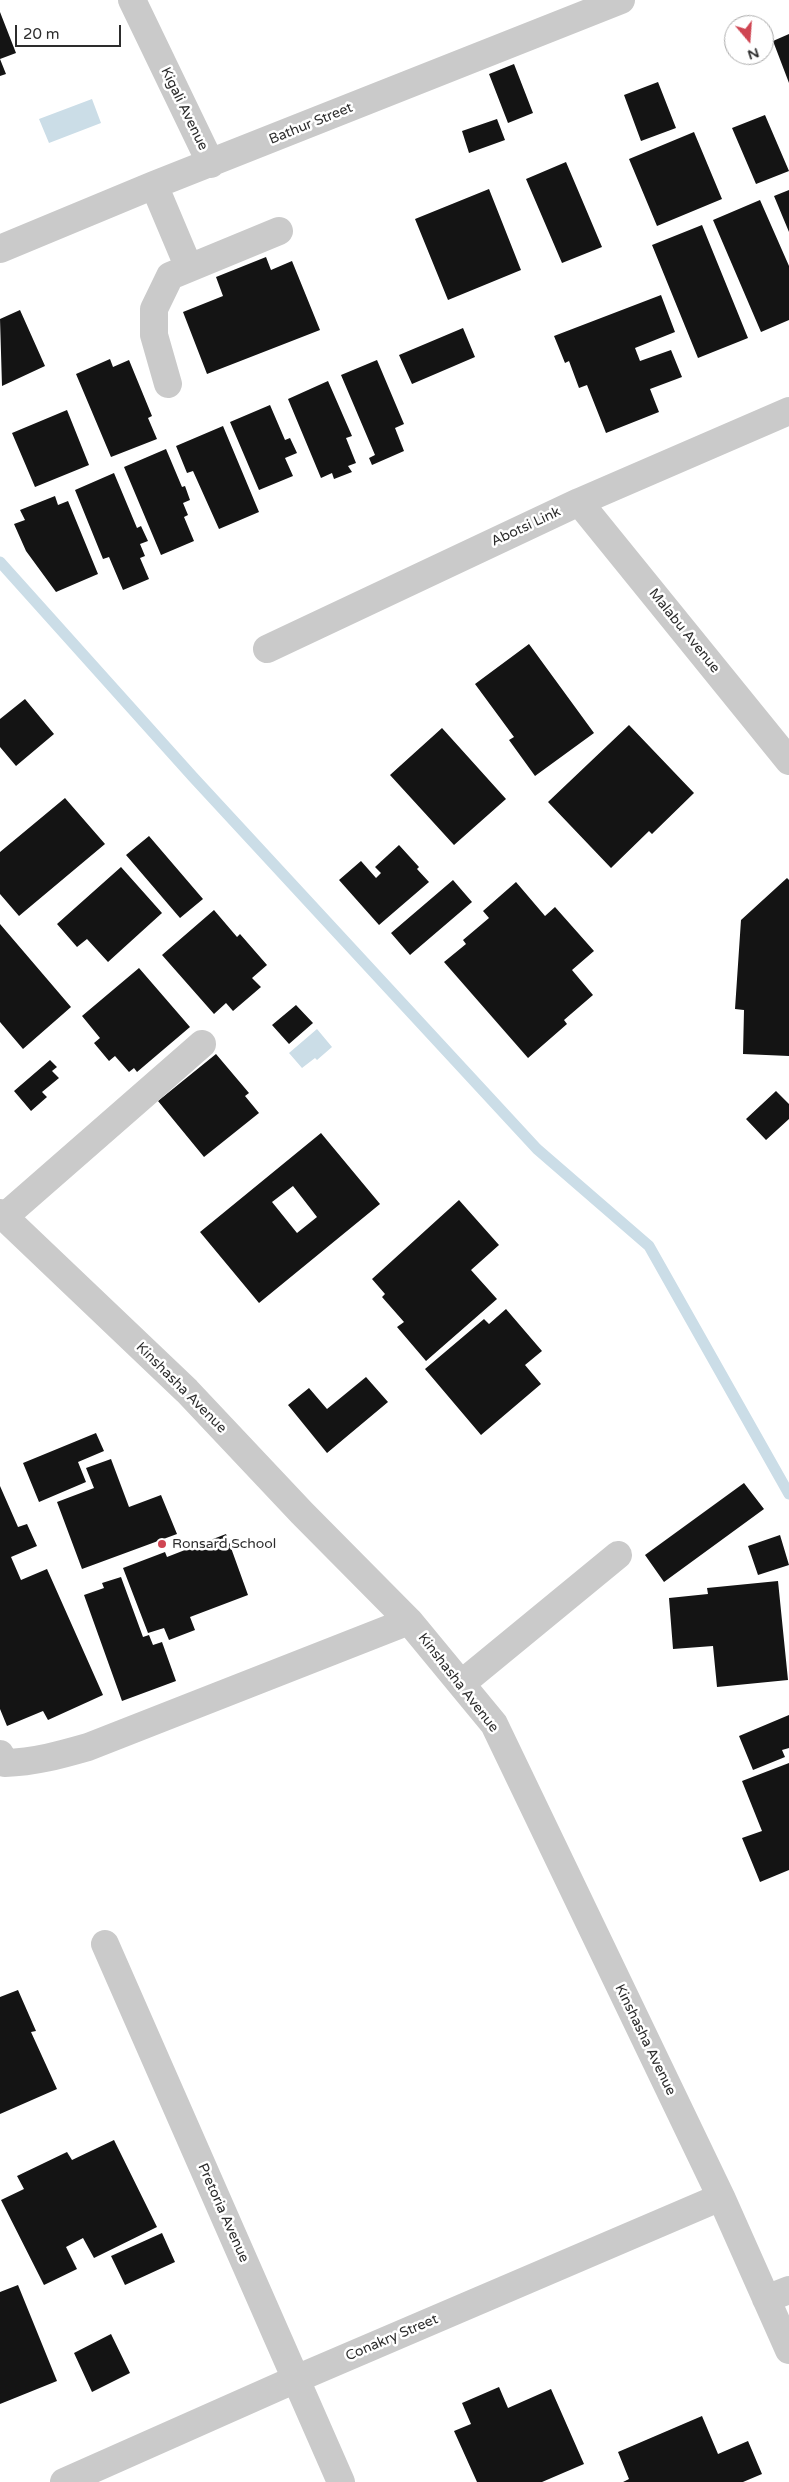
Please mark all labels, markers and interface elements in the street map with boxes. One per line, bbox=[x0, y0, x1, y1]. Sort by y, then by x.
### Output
scale bar bbox=[18, 15, 124, 47]
north arrow bbox=[724, 15, 774, 65]
text: 20 m bbox=[23, 25, 60, 43]
text: N bbox=[746, 44, 761, 64]
street label: Kigali Avenue bbox=[157, 65, 211, 153]
street label: Bathur Street bbox=[267, 100, 355, 148]
street label: Abotsi Link bbox=[489, 504, 563, 550]
street label: Malabu Avenue bbox=[645, 585, 723, 677]
street label: Kinshasha Avenue bbox=[132, 1339, 230, 1437]
place label: Ronsard School bbox=[172, 1536, 276, 1552]
marker: Ronsard School bbox=[156, 1538, 168, 1550]
street label: Kinshasha Avenue bbox=[414, 1630, 502, 1736]
street label: Kinshasha Avenue bbox=[611, 1982, 679, 2098]
street label: Pretoria Avenue bbox=[194, 2161, 252, 2265]
street label: Conakry Street bbox=[343, 2311, 441, 2365]

